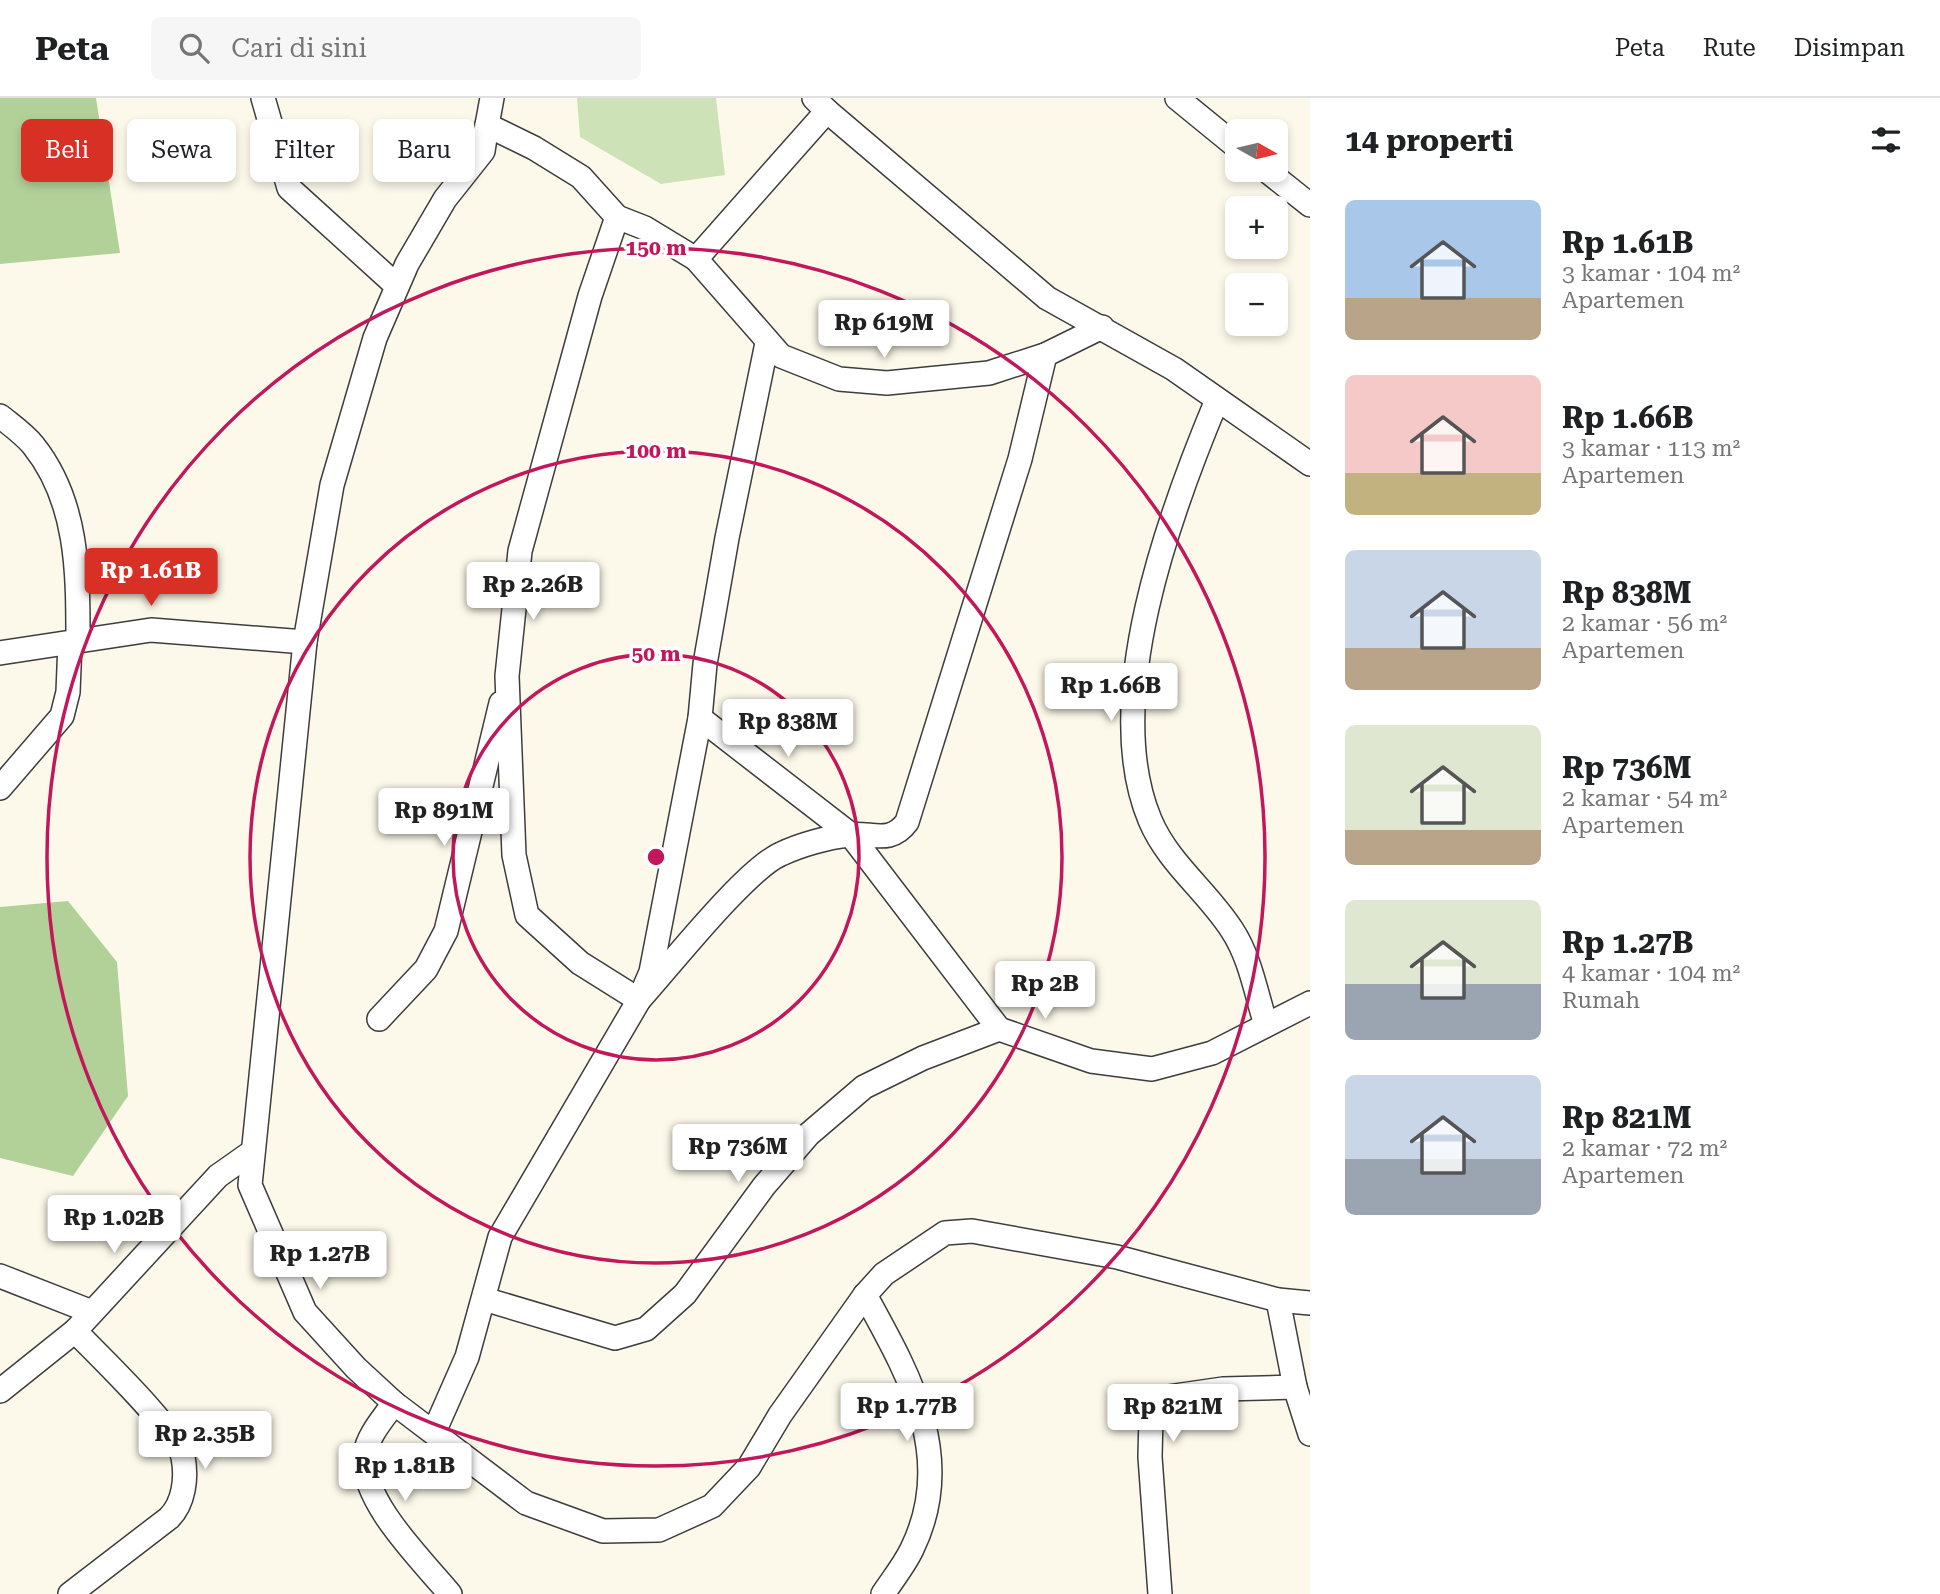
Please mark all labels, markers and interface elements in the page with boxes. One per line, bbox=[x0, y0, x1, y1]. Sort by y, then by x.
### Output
search box bbox=[151, 17, 641, 80]
text: Peta bbox=[35, 29, 109, 68]
icon: search bbox=[175, 29, 213, 67]
text: Cari di sini bbox=[231, 33, 367, 63]
text: Peta bbox=[1615, 34, 1665, 62]
text: Rute bbox=[1703, 34, 1756, 62]
text: Disimpan bbox=[1794, 34, 1905, 62]
chip: Beli bbox=[21, 119, 113, 182]
chip: Sewa bbox=[127, 119, 236, 182]
chip: Filter bbox=[250, 119, 359, 182]
chip: Baru bbox=[373, 119, 475, 182]
north arrow bbox=[1225, 119, 1288, 182]
map controls bbox=[1225, 119, 1288, 336]
icon: filters bbox=[1867, 121, 1905, 159]
text: 14 properti bbox=[1345, 123, 1513, 158]
button: + bbox=[1225, 196, 1288, 259]
text: Rp 1.61B bbox=[1562, 225, 1694, 260]
icon: home bbox=[1401, 228, 1485, 312]
text: 150 m bbox=[626, 236, 686, 260]
text: 3 kamar · 104 m² bbox=[1562, 260, 1740, 287]
button: − bbox=[1225, 273, 1288, 336]
text: Apartemen bbox=[1562, 287, 1684, 314]
pin: Rp 619M bbox=[819, 300, 949, 360]
text: Rp 619M bbox=[834, 309, 934, 336]
text: Rp 1.66B bbox=[1562, 400, 1694, 435]
icon: home bbox=[1401, 403, 1485, 487]
text: 3 kamar · 113 m² bbox=[1562, 435, 1740, 462]
text: 100 m bbox=[626, 439, 686, 463]
text: Apartemen bbox=[1562, 462, 1684, 489]
pin: Rp 1.61B bbox=[79, 548, 223, 608]
text: Rp 1.61B bbox=[101, 557, 201, 584]
pin: Rp 2.26B bbox=[461, 562, 605, 622]
text: Rp 2.26B bbox=[483, 571, 583, 598]
text: Rp 838M bbox=[1562, 575, 1691, 610]
icon: home bbox=[1401, 578, 1485, 662]
text: 2 kamar · 56 m² bbox=[1562, 610, 1727, 637]
text: Apartemen bbox=[1562, 637, 1684, 664]
text: 50 m bbox=[631, 642, 681, 666]
pin: Rp 1.66B bbox=[1039, 664, 1183, 723]
text: Rp 1.66B bbox=[1061, 672, 1161, 699]
pin: Rp 838M bbox=[723, 700, 853, 759]
text: Rp 838M bbox=[738, 708, 838, 735]
text: Rp 736M bbox=[1562, 750, 1691, 785]
icon: home bbox=[1401, 753, 1485, 837]
text: 2 kamar · 54 m² bbox=[1562, 785, 1727, 812]
pin: Rp 891M bbox=[379, 788, 509, 848]
text: Rp 891M bbox=[394, 797, 494, 824]
text: Apartemen bbox=[1562, 812, 1684, 839]
centre of rings bbox=[644, 845, 668, 869]
text: Rp 1.27B bbox=[1562, 925, 1694, 960]
icon: home bbox=[1401, 928, 1485, 1012]
text: 4 kamar · 104 m² bbox=[1562, 960, 1740, 987]
pin: Rp 2B bbox=[996, 962, 1094, 1021]
text: Rp 2B bbox=[1011, 970, 1079, 997]
text: Rumah bbox=[1562, 987, 1640, 1014]
text: Rp 821M bbox=[1562, 1100, 1691, 1135]
icon: home bbox=[1401, 1103, 1485, 1187]
pin: Rp 736M bbox=[673, 1124, 803, 1184]
text: Rp 736M bbox=[688, 1133, 788, 1160]
text: 2 kamar · 72 m² bbox=[1562, 1135, 1727, 1162]
text: Apartemen bbox=[1562, 1162, 1684, 1189]
pin: Rp 1.02B bbox=[42, 1196, 186, 1255]
text: Rp 1.02B bbox=[64, 1204, 164, 1231]
pin: Rp 1.27B bbox=[248, 1232, 392, 1291]
text: Rp 1.27B bbox=[270, 1240, 370, 1267]
pin: Rp 1.77B bbox=[835, 1384, 979, 1443]
pin: Rp 821M bbox=[1108, 1384, 1238, 1444]
text: Rp 1.77B bbox=[857, 1392, 957, 1419]
text: Rp 821M bbox=[1123, 1393, 1223, 1420]
pin: Rp 2.35B bbox=[133, 1412, 277, 1471]
text: Rp 2.35B bbox=[155, 1420, 255, 1447]
pin: Rp 1.81B bbox=[333, 1444, 477, 1503]
text: Rp 1.81B bbox=[355, 1452, 455, 1479]

